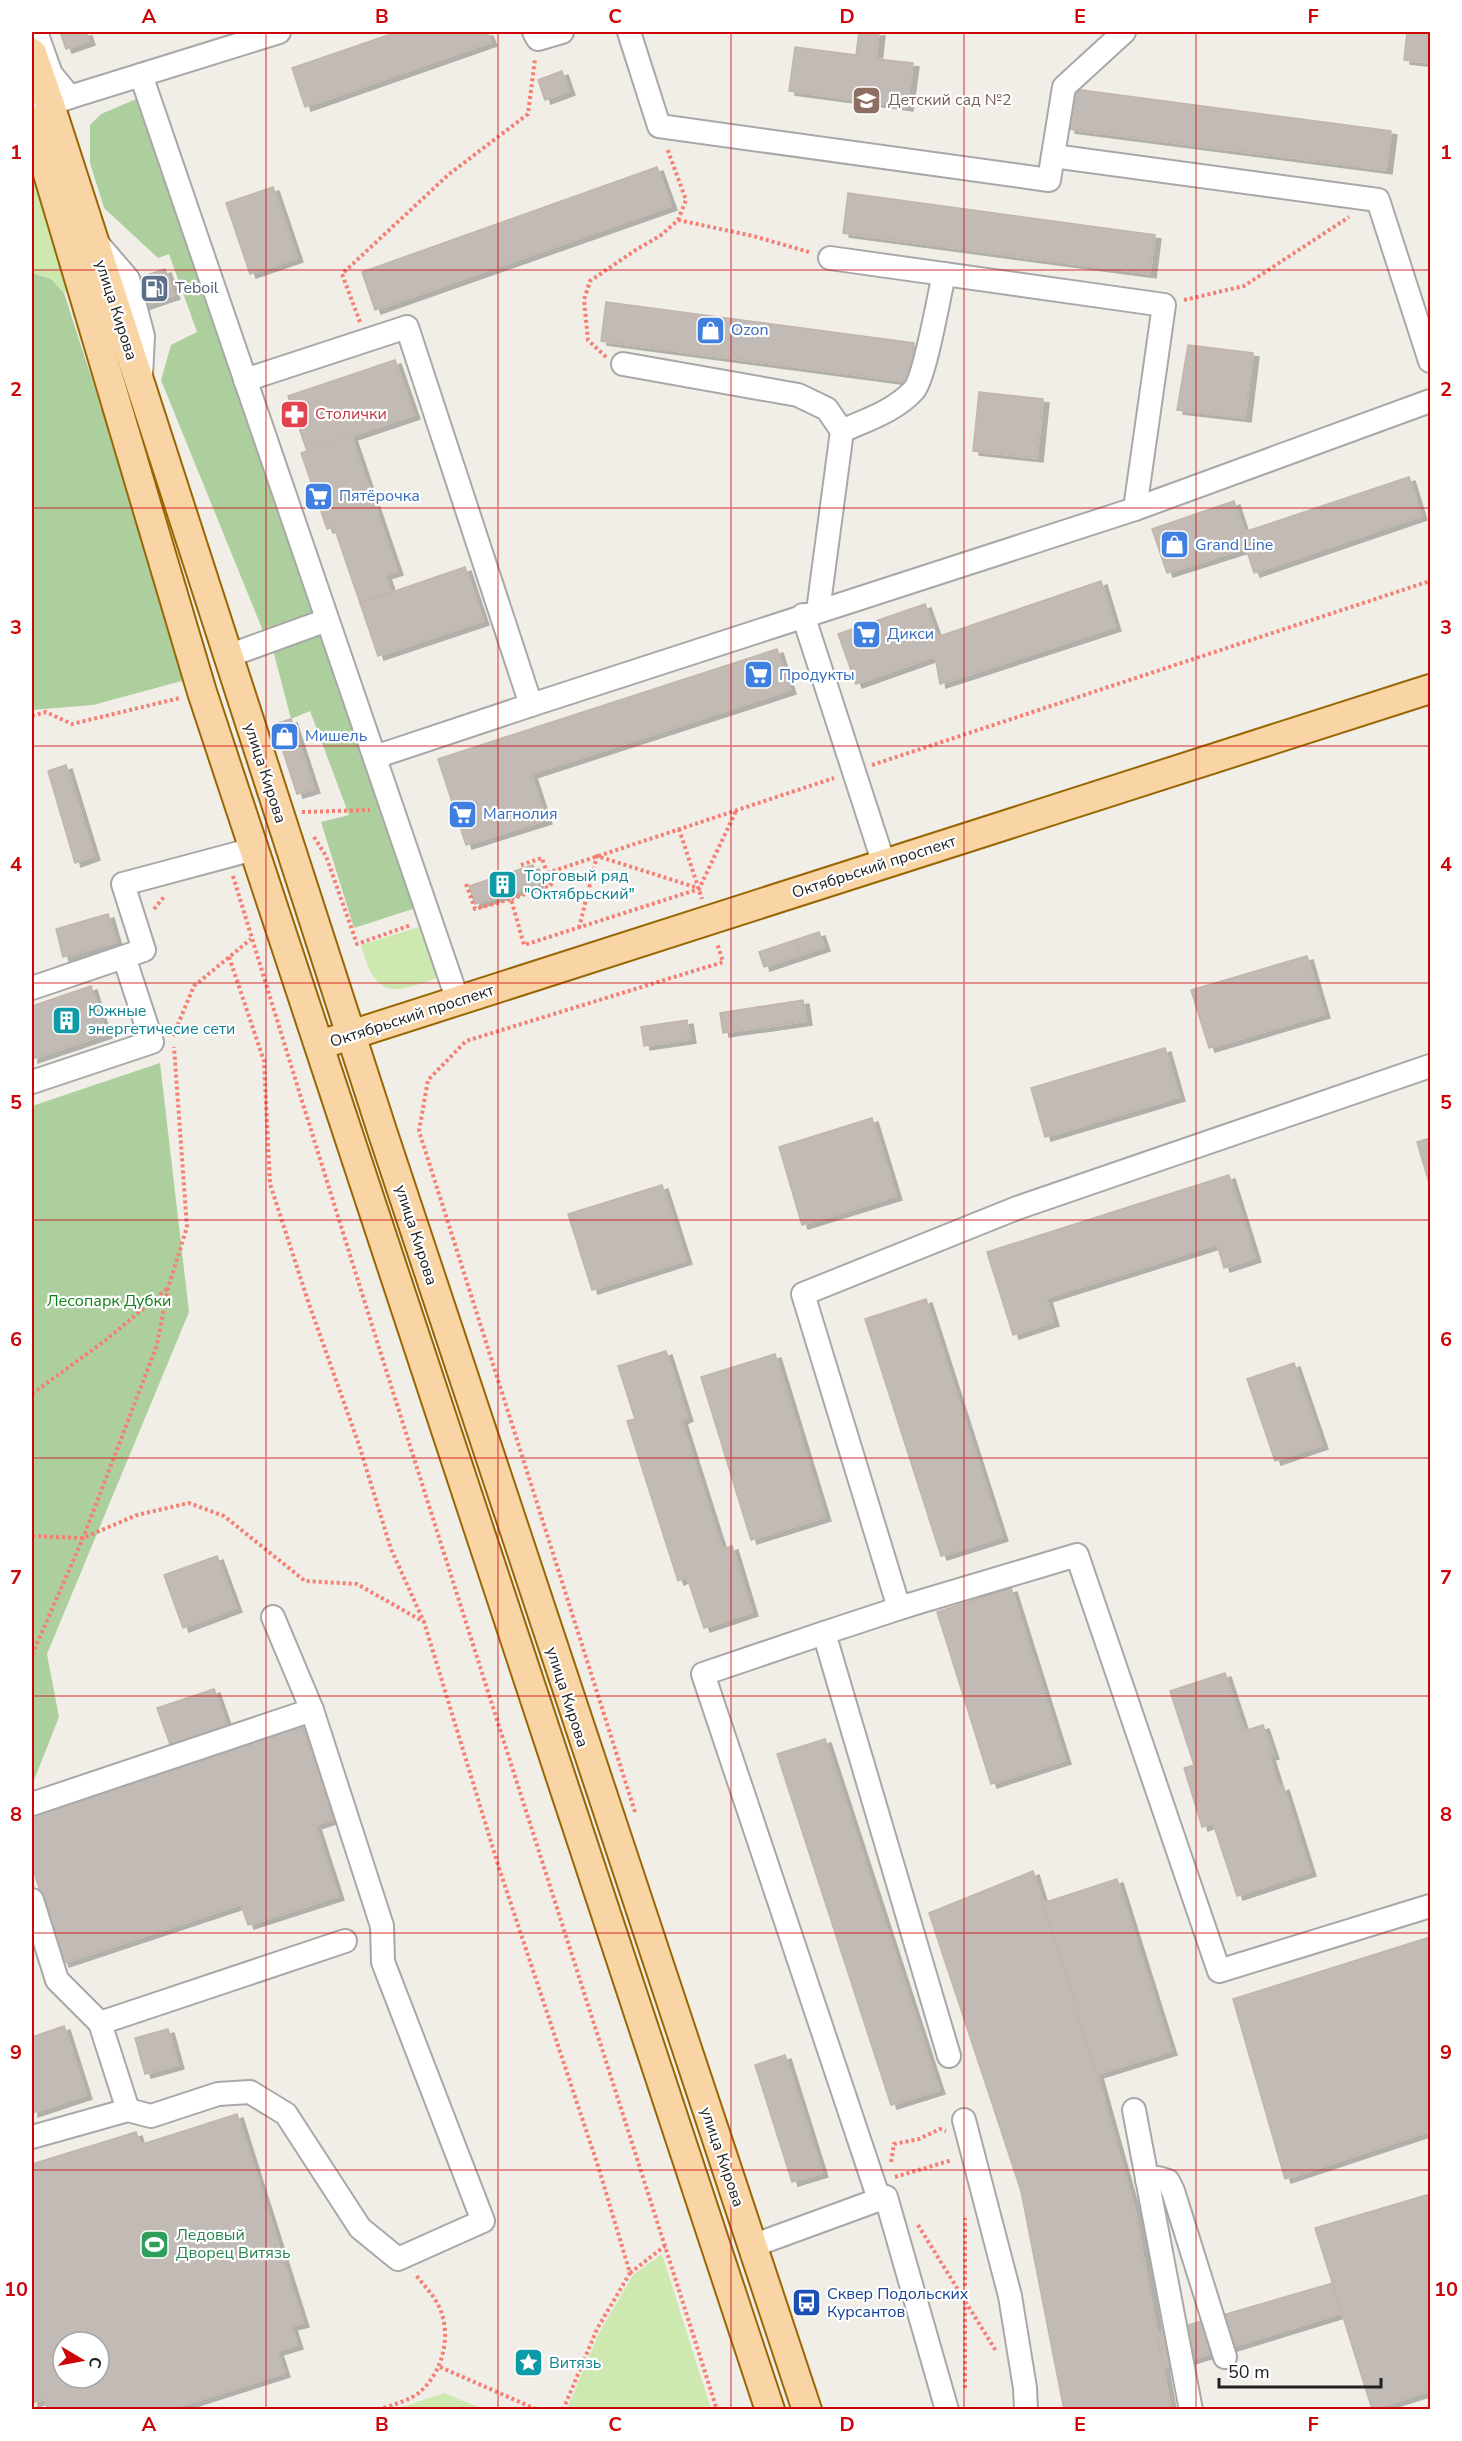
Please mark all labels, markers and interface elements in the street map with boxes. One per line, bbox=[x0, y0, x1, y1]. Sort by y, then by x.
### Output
text: A bbox=[142, 3, 157, 30]
text: B bbox=[375, 3, 389, 30]
text: C bbox=[608, 3, 622, 30]
text: D bbox=[839, 3, 855, 30]
text: E bbox=[1074, 3, 1086, 30]
text: F bbox=[1307, 3, 1319, 30]
school or university icon: Детский сад №2 bbox=[851, 84, 883, 116]
place label: Детский сад №2 bbox=[888, 89, 1012, 111]
text: 1 bbox=[10, 139, 22, 166]
text: 1 bbox=[1440, 139, 1452, 166]
street label: улица Кирова bbox=[89, 257, 143, 363]
fuel station icon: Teboil bbox=[138, 272, 170, 304]
place label: Teboil bbox=[175, 277, 219, 299]
shop icon: Ozon bbox=[694, 314, 726, 346]
place label: Ozon bbox=[731, 319, 769, 341]
text: 2 bbox=[10, 376, 22, 403]
text: 2 bbox=[1440, 376, 1452, 403]
pharmacy icon: Столички bbox=[278, 398, 310, 430]
place label: Столички bbox=[315, 403, 387, 425]
supermarket icon: Пятёрочка bbox=[302, 480, 334, 512]
place label: Пятёрочка bbox=[339, 485, 420, 507]
shop icon: Grand Line bbox=[1158, 529, 1190, 561]
place label: Grand Line bbox=[1195, 534, 1273, 556]
text: 3 bbox=[10, 614, 22, 641]
text: 3 bbox=[1440, 614, 1452, 641]
supermarket icon: Дикси bbox=[850, 618, 882, 650]
place label: Дикси bbox=[887, 623, 934, 645]
supermarket icon: Продукты bbox=[742, 659, 774, 691]
place label: Продукты bbox=[779, 664, 855, 686]
street label: улица Кирова bbox=[238, 720, 292, 826]
shop icon: Мишель bbox=[268, 720, 300, 752]
place label: Мишель bbox=[305, 725, 367, 747]
supermarket icon: Магнолия bbox=[446, 798, 478, 830]
place label: Магнолия bbox=[483, 803, 558, 825]
street label: Октябрьский проспект bbox=[789, 830, 960, 904]
text: 4 bbox=[10, 851, 22, 878]
text: 4 bbox=[1440, 851, 1452, 878]
place label: Торговый ряд "Октябрьский" bbox=[524, 865, 635, 905]
building icon: Торговый ряд "Октябрьский" bbox=[487, 869, 519, 901]
street label: Октябрьский проспект bbox=[327, 979, 498, 1053]
place label: Южные энергетичесие сети bbox=[88, 1000, 235, 1040]
building icon: Южные энергетичесие сети bbox=[51, 1004, 83, 1036]
text: 5 bbox=[10, 1089, 22, 1116]
text: 5 bbox=[1440, 1089, 1452, 1116]
street label: улица Кирова bbox=[389, 1182, 443, 1288]
park label: Лесопарк Дубки bbox=[47, 1290, 171, 1312]
text: 6 bbox=[10, 1326, 22, 1353]
text: 6 bbox=[1440, 1326, 1452, 1353]
text: 7 bbox=[10, 1564, 22, 1591]
text: 7 bbox=[1440, 1564, 1452, 1591]
street label: улица Кирова bbox=[540, 1644, 594, 1750]
text: 8 bbox=[10, 1801, 22, 1828]
text: 8 bbox=[1440, 1801, 1452, 1828]
text: 9 bbox=[10, 2039, 22, 2066]
text: 9 bbox=[1440, 2039, 1452, 2066]
street label: улица Кирова bbox=[695, 2104, 749, 2210]
place label: Ледовый Дворец Витязь bbox=[176, 2224, 291, 2264]
sports icon: Ледовый Дворец Витязь bbox=[139, 2228, 171, 2260]
text: 10 bbox=[4, 2276, 28, 2303]
text: 10 bbox=[1434, 2276, 1458, 2303]
place label: Сквер Подольских Курсантов bbox=[827, 2283, 969, 2323]
bus stop icon: Сквер Подольских Курсантов bbox=[790, 2287, 822, 2319]
north arrow bbox=[51, 2330, 111, 2390]
place icon: Витязь bbox=[512, 2347, 544, 2379]
scale bar bbox=[1219, 2351, 1381, 2389]
place label: Витязь bbox=[549, 2352, 601, 2374]
text: С bbox=[83, 2355, 107, 2370]
text: 50 m bbox=[1228, 2360, 1270, 2384]
text: A bbox=[142, 2411, 157, 2438]
text: B bbox=[375, 2411, 389, 2438]
text: C bbox=[608, 2411, 622, 2438]
text: D bbox=[839, 2411, 855, 2438]
text: E bbox=[1074, 2411, 1086, 2438]
text: F bbox=[1307, 2411, 1319, 2438]

